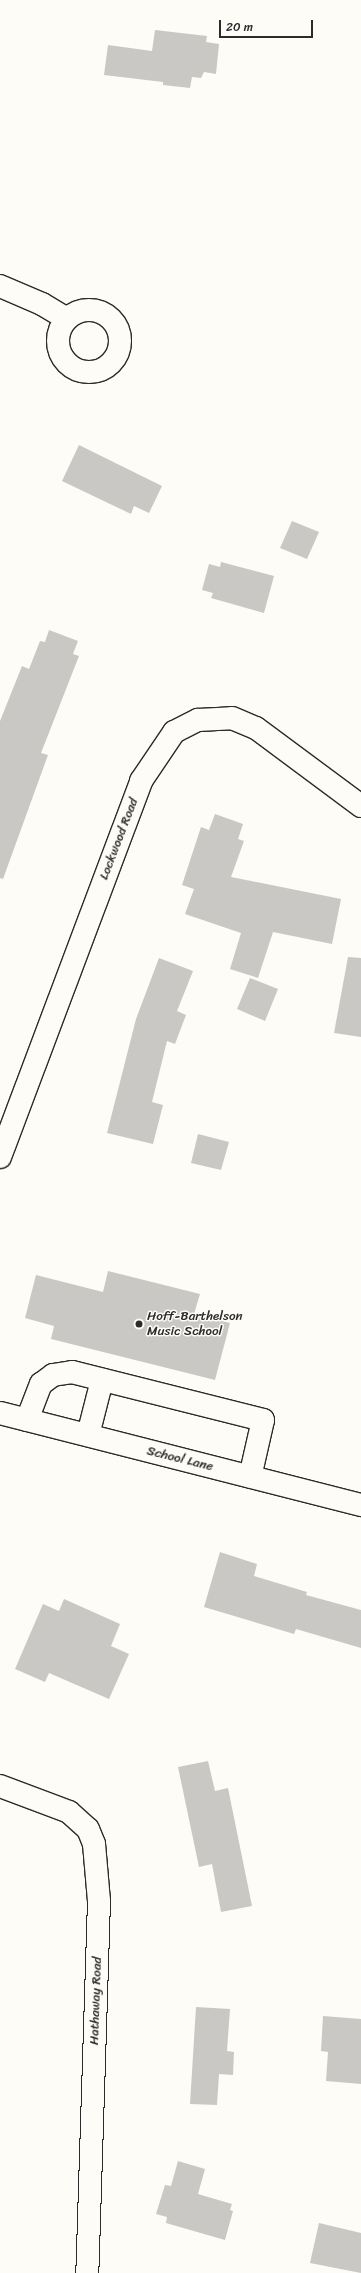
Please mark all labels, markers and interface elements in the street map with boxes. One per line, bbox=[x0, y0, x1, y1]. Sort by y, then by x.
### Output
scale bar bbox=[221, 12, 315, 38]
text: 20 m bbox=[226, 16, 253, 38]
street label: Lockwood Road bbox=[96, 796, 142, 882]
place label: Hoff-Barthelson Music School bbox=[147, 1309, 243, 1340]
marker: Hoff-Barthelson Music School bbox=[134, 1319, 144, 1329]
street label: School Lane bbox=[145, 1443, 215, 1475]
street label: Hathaway Road bbox=[87, 1957, 105, 2045]

